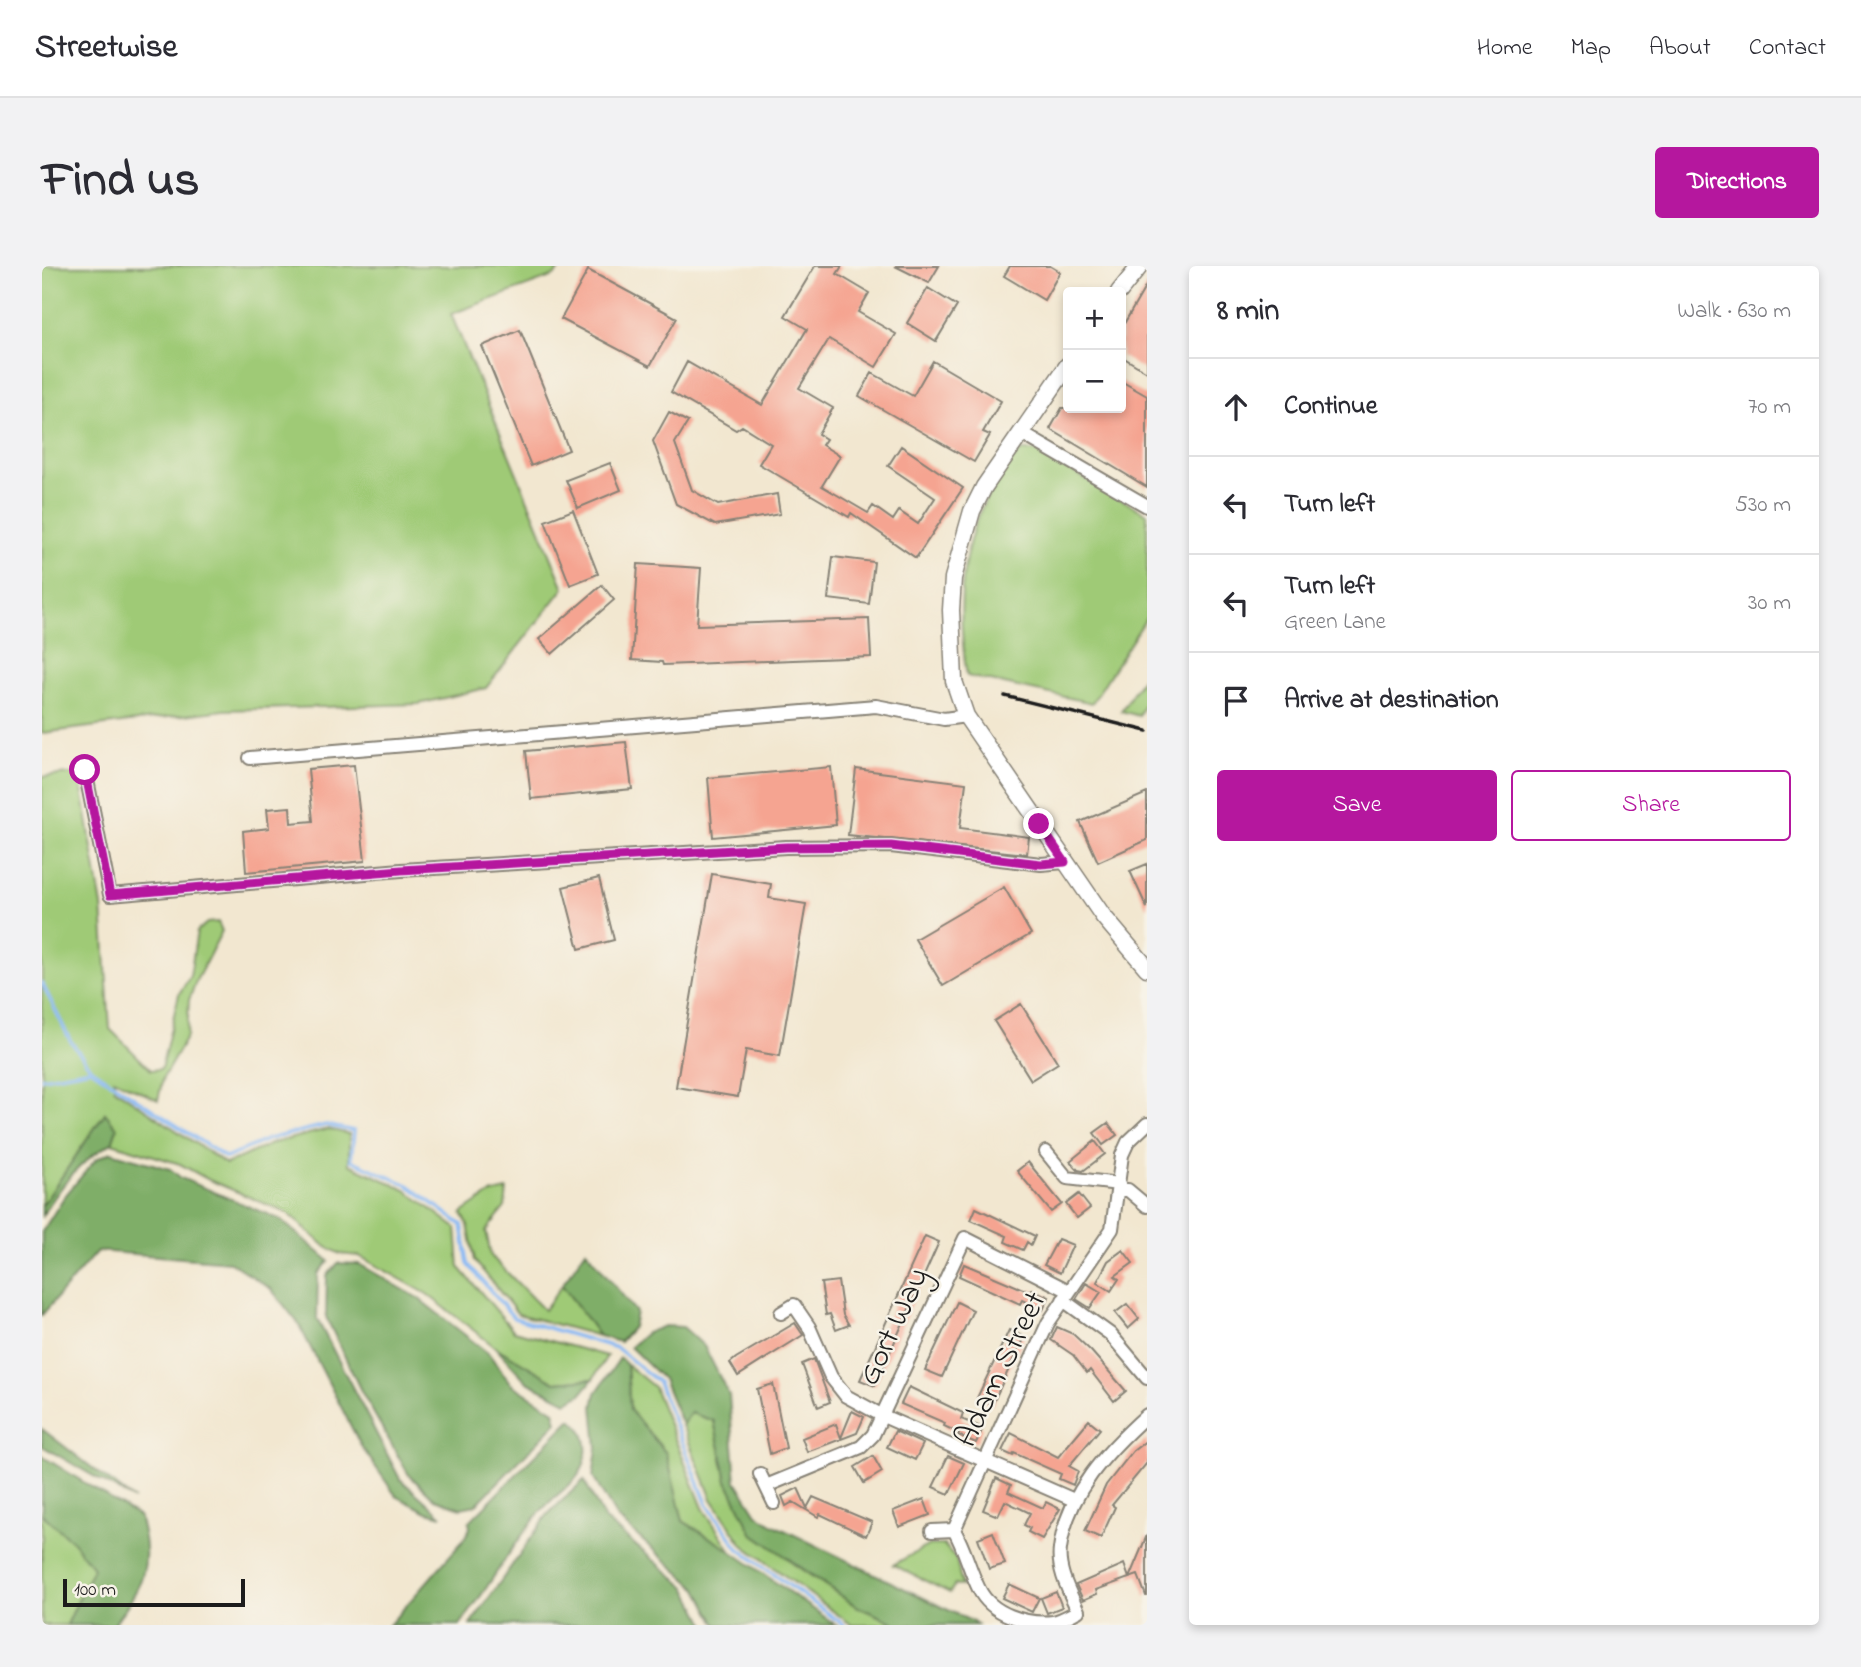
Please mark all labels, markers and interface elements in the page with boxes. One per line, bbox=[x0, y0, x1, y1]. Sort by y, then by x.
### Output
text: Streetwise bbox=[35, 24, 177, 72]
text: Home bbox=[1477, 31, 1533, 66]
text: Map bbox=[1571, 31, 1611, 66]
text: About bbox=[1649, 31, 1711, 66]
text: Contact bbox=[1749, 31, 1826, 66]
text: Find us bbox=[42, 146, 199, 218]
button: Directions bbox=[1655, 147, 1819, 218]
map controls bbox=[1063, 287, 1126, 413]
button: + bbox=[1063, 287, 1126, 350]
text: 8 min bbox=[1217, 290, 1279, 334]
text: Walk · 630 m bbox=[1677, 295, 1791, 328]
button: − bbox=[1063, 350, 1126, 413]
icon: ahead bbox=[1217, 388, 1255, 426]
text: Continue bbox=[1284, 388, 1377, 426]
text: 70 m bbox=[1748, 391, 1791, 424]
icon: left bbox=[1217, 486, 1255, 524]
text: Turn left bbox=[1284, 486, 1375, 524]
text: 530 m bbox=[1735, 489, 1791, 522]
text: Turn left bbox=[1284, 568, 1375, 606]
icon: left bbox=[1217, 584, 1255, 622]
text: 30 m bbox=[1748, 587, 1791, 620]
text: Green Lane bbox=[1284, 606, 1386, 639]
icon: arrive bbox=[1217, 682, 1255, 720]
text: Arrive at destination bbox=[1284, 682, 1499, 720]
route start bbox=[69, 754, 100, 785]
button: Save bbox=[1217, 770, 1497, 841]
button: Share bbox=[1511, 770, 1791, 841]
route end bbox=[1023, 808, 1054, 839]
street label: Gort Way bbox=[847, 1260, 943, 1394]
street label: Adam Street bbox=[944, 1284, 1060, 1456]
scale bar bbox=[63, 1576, 245, 1608]
text: 100 m bbox=[74, 1577, 116, 1604]

